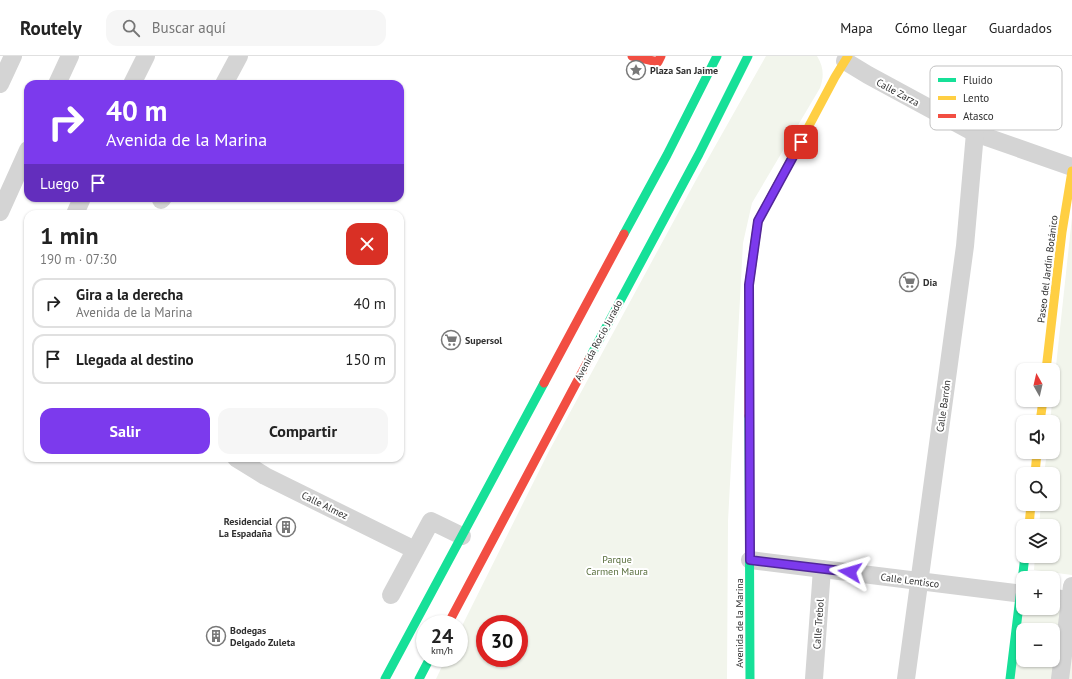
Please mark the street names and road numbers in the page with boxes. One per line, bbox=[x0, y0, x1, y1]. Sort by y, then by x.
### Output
street label: Calle Zarza bbox=[874, 76, 922, 109]
street label: Paseo del Jardín Botánico bbox=[1034, 215, 1061, 324]
street label: Avenida Rocío Jurado bbox=[572, 297, 625, 383]
street label: Calle Barrón bbox=[933, 379, 954, 433]
street label: Calle Almez bbox=[299, 489, 350, 522]
street label: Calle Lentisco bbox=[880, 570, 940, 591]
street label: Avenida de la Marina bbox=[733, 578, 746, 668]
street label: Calle Trebol bbox=[810, 598, 827, 650]

